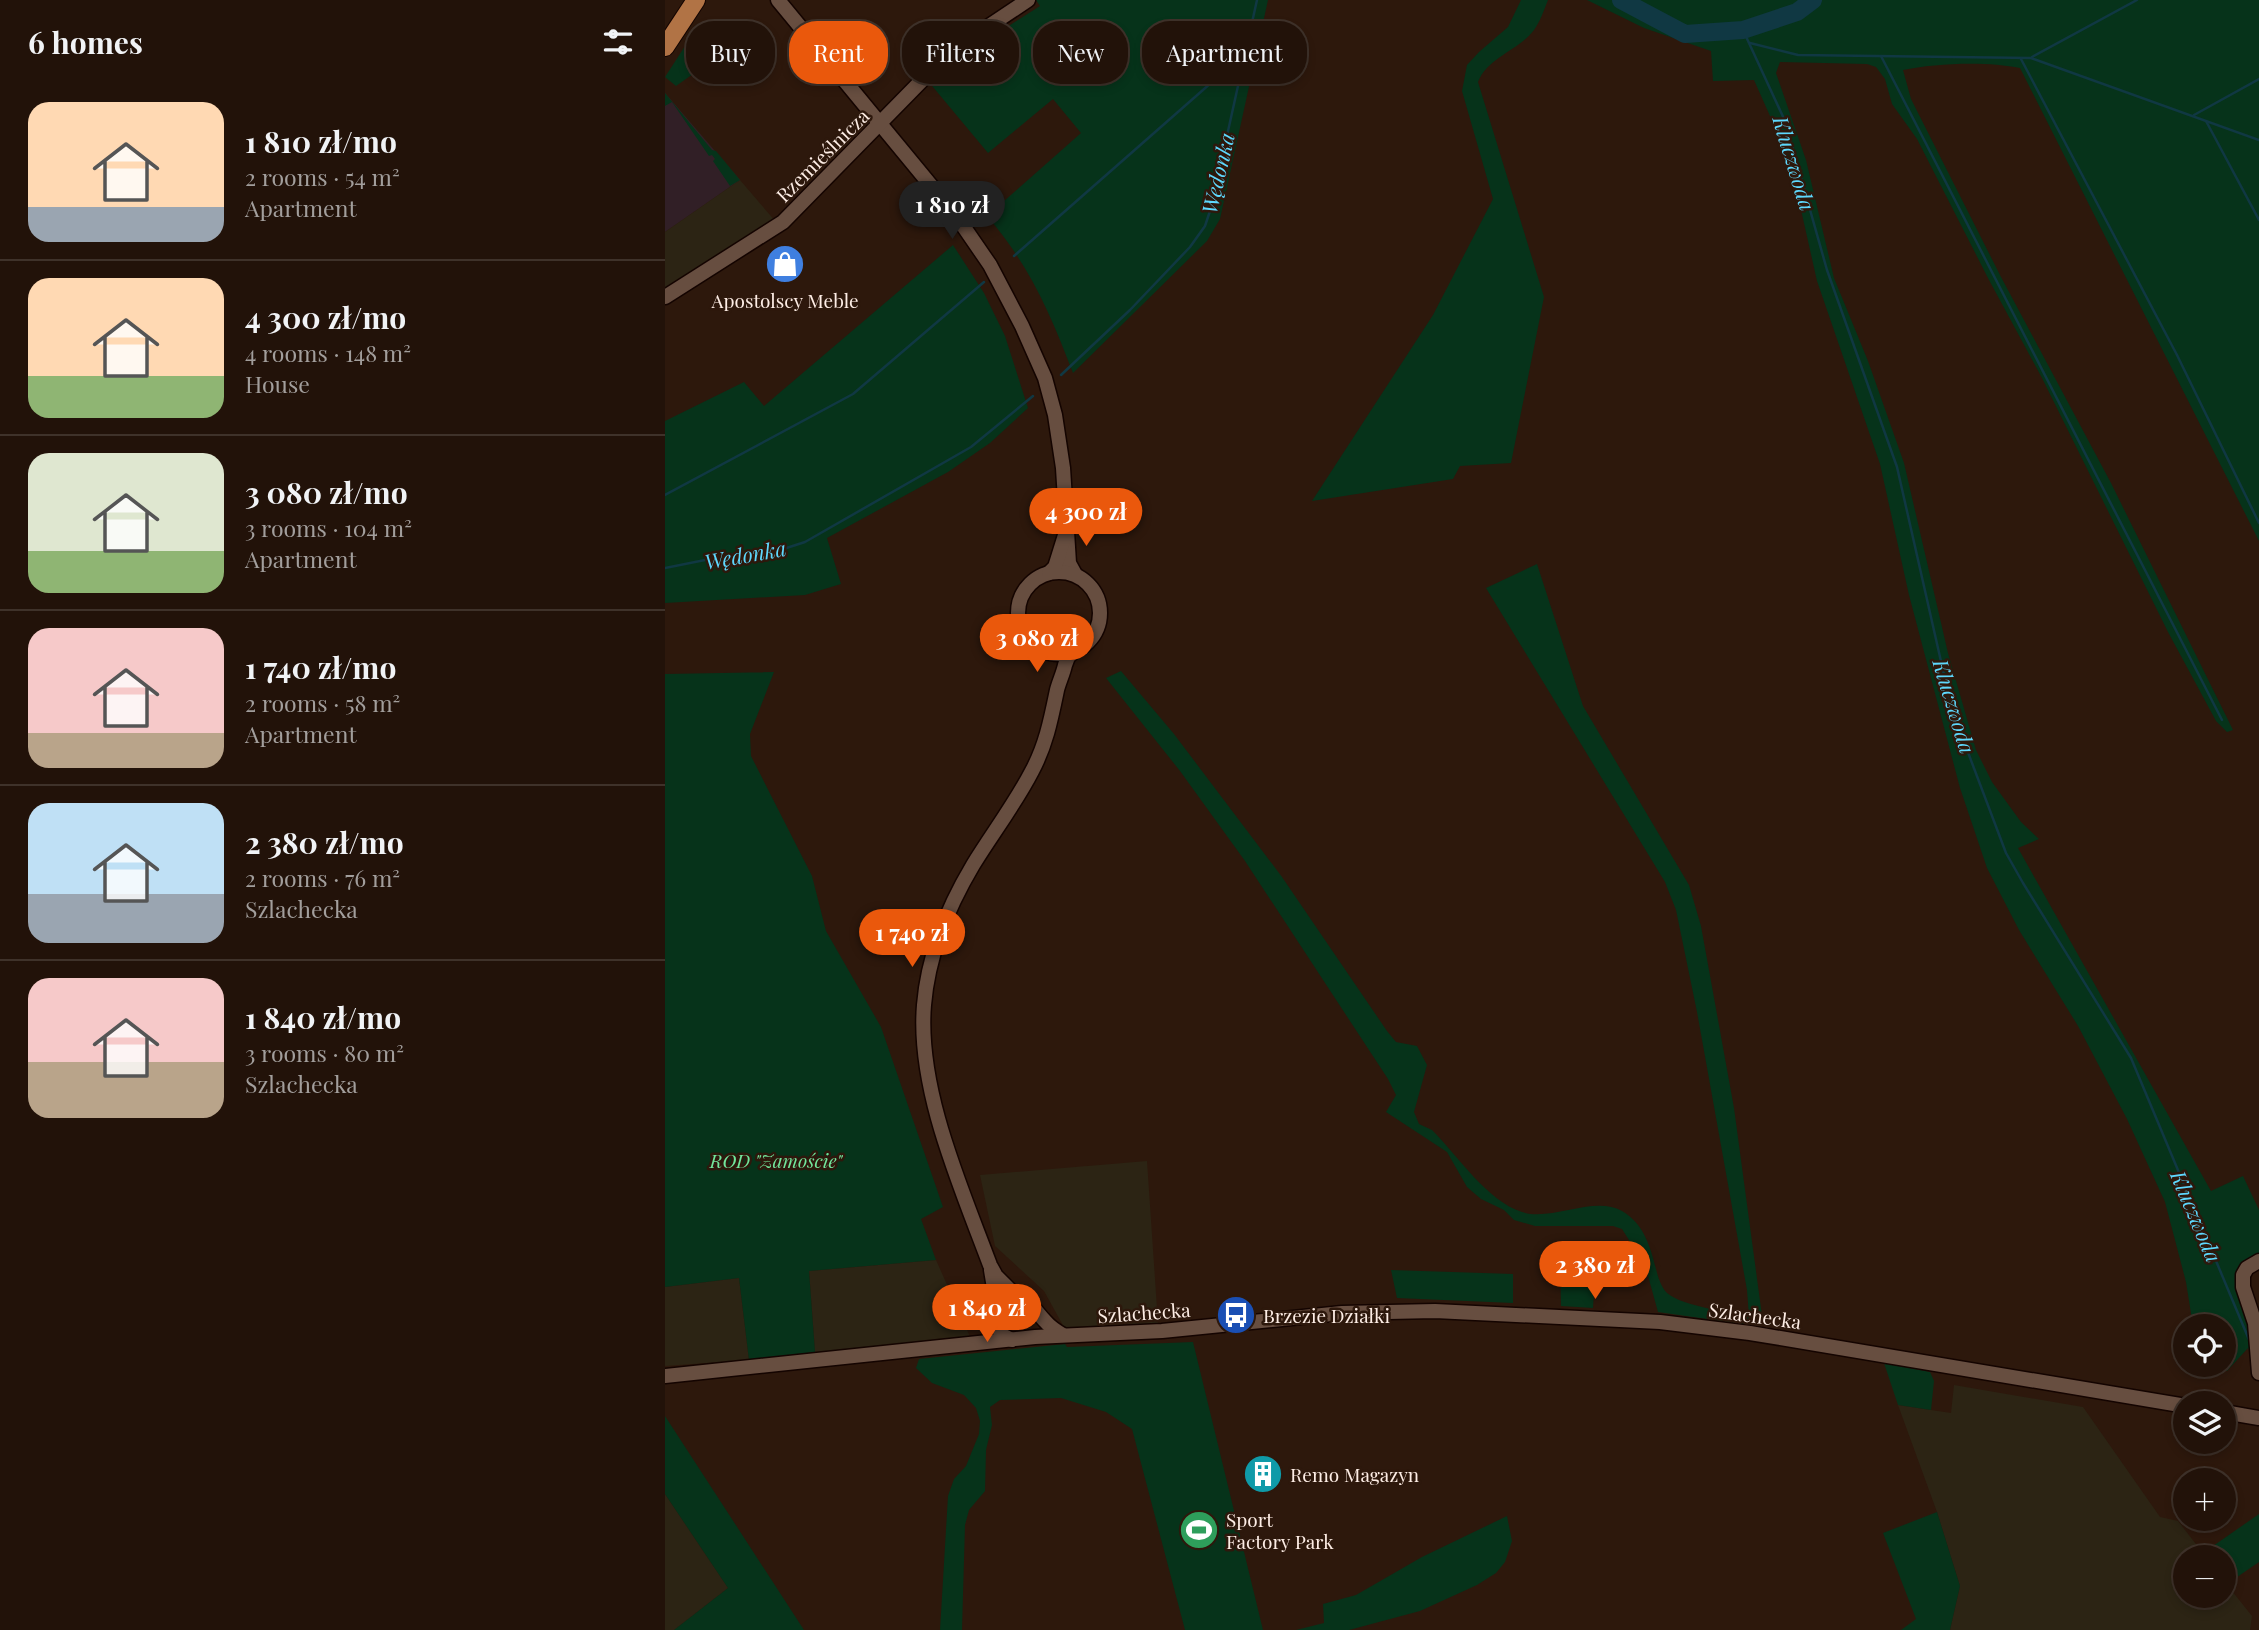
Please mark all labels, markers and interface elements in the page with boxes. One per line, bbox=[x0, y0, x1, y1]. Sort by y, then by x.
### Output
chip: Buy bbox=[686, 21, 775, 84]
chip: Rent bbox=[789, 21, 888, 84]
chip: Filters bbox=[902, 21, 1019, 84]
chip: New bbox=[1033, 21, 1128, 84]
chip: Apartment bbox=[1142, 21, 1307, 84]
text: 6 homes bbox=[28, 22, 143, 62]
icon: filters bbox=[599, 23, 637, 61]
street label: Rzemieślnicza bbox=[770, 102, 875, 207]
water label: Kluczwoda bbox=[1767, 111, 1823, 214]
text: 1 810 zł/mo bbox=[245, 121, 397, 161]
icon: home bbox=[84, 130, 168, 214]
water label: Wędonka bbox=[1194, 130, 1240, 216]
text: 2 rooms · 54 m² bbox=[245, 161, 400, 192]
pin: 1 810 zł bbox=[880, 182, 1024, 241]
text: 1 810 zł bbox=[915, 188, 989, 219]
text: Apartment bbox=[245, 192, 357, 223]
shop icon: Apostolscy Meble bbox=[764, 243, 806, 285]
place label: Apostolscy Meble bbox=[710, 287, 859, 313]
text: 4 300 zł/mo bbox=[245, 297, 406, 337]
icon: home bbox=[84, 306, 168, 390]
text: 4 rooms · 148 m² bbox=[245, 337, 411, 368]
text: House bbox=[245, 368, 310, 399]
text: 3 080 zł/mo bbox=[245, 472, 408, 512]
icon: home bbox=[84, 481, 168, 565]
pin: 4 300 zł bbox=[1014, 489, 1158, 548]
text: 4 300 zł bbox=[1045, 495, 1127, 526]
text: 3 rooms · 104 m² bbox=[245, 512, 412, 543]
water label: Wędonka bbox=[702, 533, 788, 575]
text: Apartment bbox=[245, 543, 357, 574]
pin: 3 080 zł bbox=[965, 614, 1109, 674]
text: 3 080 zł bbox=[996, 621, 1078, 652]
text: 1 740 zł/mo bbox=[245, 647, 396, 687]
water label: Kluczwoda bbox=[1927, 654, 1983, 757]
icon: home bbox=[84, 656, 168, 740]
text: 2 rooms · 58 m² bbox=[245, 687, 400, 718]
text: Apartment bbox=[245, 718, 357, 749]
text: 2 380 zł/mo bbox=[245, 822, 404, 862]
icon: home bbox=[84, 831, 168, 915]
text: 2 rooms · 76 m² bbox=[245, 862, 400, 893]
text: Szlachecka bbox=[245, 893, 358, 924]
pin: 1 740 zł bbox=[840, 909, 984, 969]
text: 1 740 zł bbox=[875, 916, 949, 947]
text: 1 840 zł/mo bbox=[245, 997, 401, 1037]
icon: home bbox=[84, 1006, 168, 1090]
text: 3 rooms · 80 m² bbox=[245, 1037, 404, 1068]
text: Szlachecka bbox=[245, 1068, 358, 1099]
park label: ROD "Zamoście" bbox=[709, 1147, 844, 1173]
water label: Kluczwoda bbox=[2165, 1165, 2229, 1266]
pin: 2 380 zł bbox=[1523, 1242, 1667, 1301]
text: 2 380 zł bbox=[1555, 1248, 1635, 1279]
pin: 1 840 zł bbox=[915, 1284, 1059, 1344]
text: 1 840 zł bbox=[948, 1291, 1026, 1322]
bus stop icon: Brzezie Działki bbox=[1215, 1294, 1257, 1336]
street label: Szlachecka bbox=[1097, 1296, 1192, 1328]
street label: Szlachecka bbox=[1707, 1296, 1803, 1334]
place label: Brzezie Działki bbox=[1263, 1302, 1391, 1328]
map controls bbox=[2173, 1314, 2236, 1608]
button: locate bbox=[2173, 1314, 2236, 1377]
button: layers bbox=[2173, 1391, 2236, 1454]
building icon: Remo Magazyn bbox=[1242, 1453, 1284, 1495]
place label: Remo Magazyn bbox=[1290, 1461, 1420, 1487]
button: + bbox=[2173, 1468, 2236, 1531]
place label: Sport Factory Park bbox=[1226, 1506, 1334, 1554]
sports icon: Sport Factory Park bbox=[1178, 1509, 1220, 1551]
button: − bbox=[2173, 1545, 2236, 1608]

